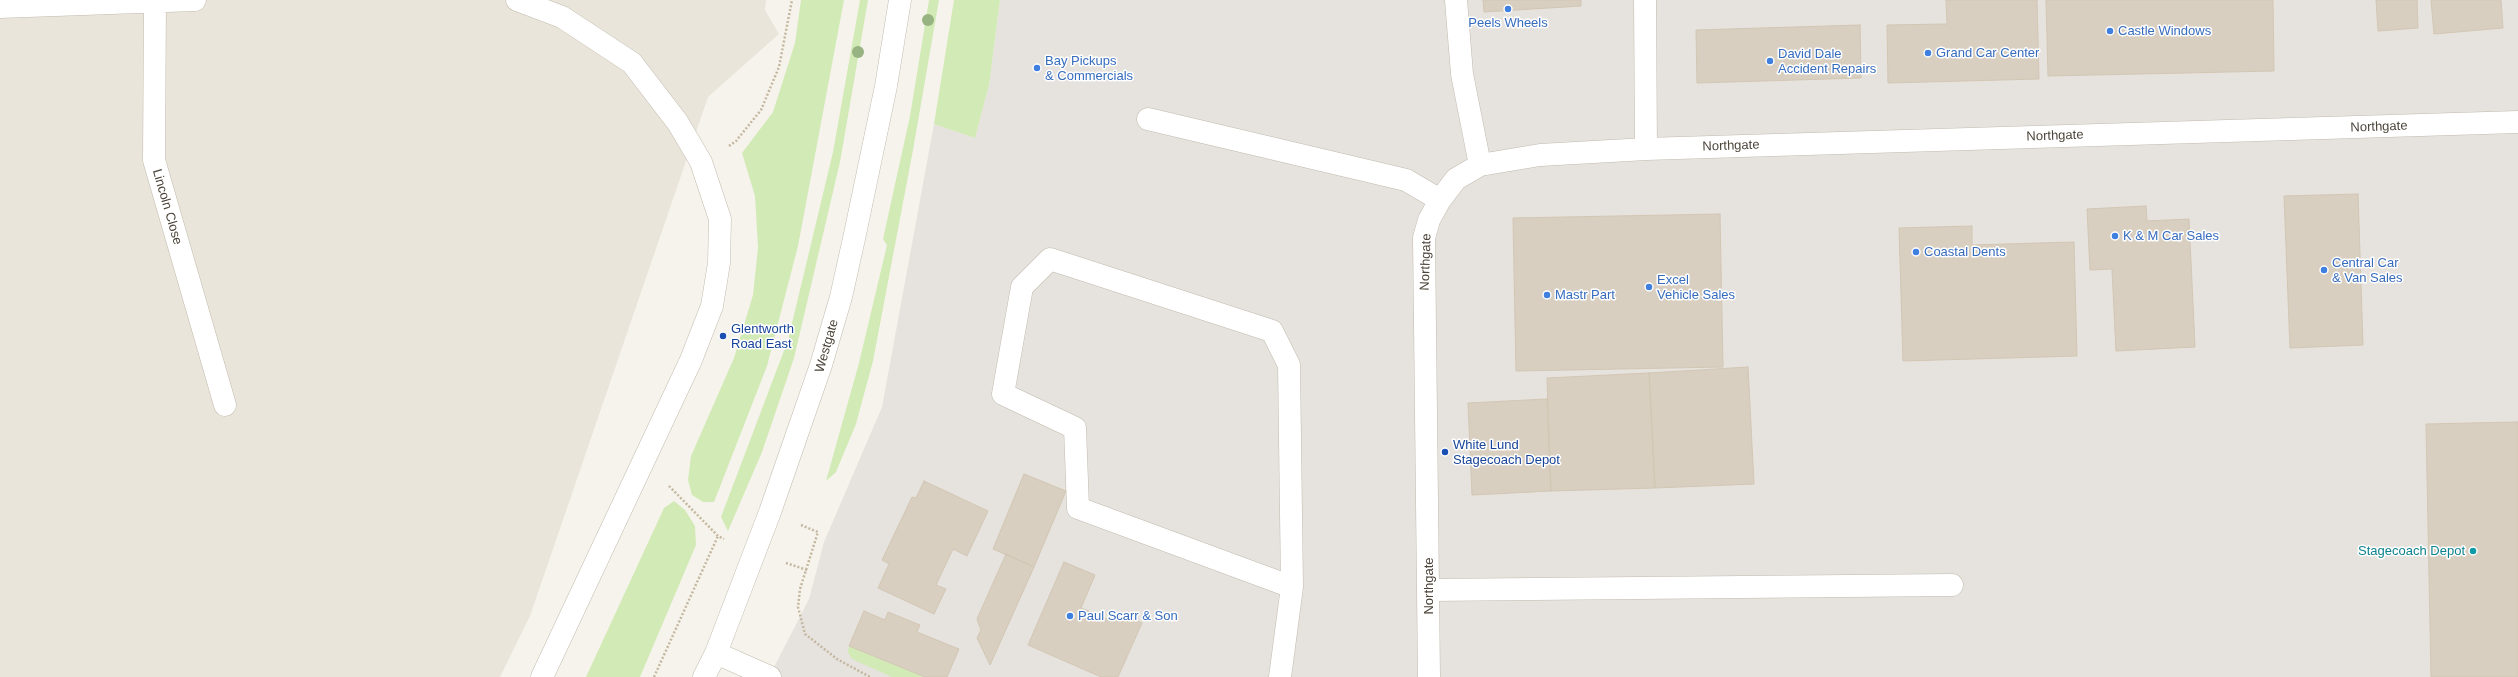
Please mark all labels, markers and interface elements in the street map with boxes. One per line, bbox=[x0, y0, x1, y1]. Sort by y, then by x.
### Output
marker: Peels Wheels bbox=[1503, 4, 1513, 14]
place label: Peels Wheels bbox=[1468, 15, 1548, 31]
place label: Castle Windows bbox=[2118, 23, 2211, 39]
marker: Castle Windows bbox=[2105, 26, 2115, 36]
place label: Grand Car Center bbox=[1936, 45, 2039, 61]
place label: David Dale Accident Repairs bbox=[1778, 46, 1876, 77]
marker: Grand Car Center bbox=[1923, 48, 1933, 58]
place label: Bay Pickups & Commercials bbox=[1045, 53, 1133, 84]
marker: David Dale Accident Repairs bbox=[1765, 56, 1775, 66]
marker: Bay Pickups & Commercials bbox=[1032, 63, 1042, 73]
street label: Northgate bbox=[2350, 118, 2408, 136]
street label: Northgate bbox=[2026, 127, 2084, 145]
street label: Northgate bbox=[1702, 137, 1760, 155]
street label: Lincoln Close bbox=[149, 167, 185, 247]
place label: K & M Car Sales bbox=[2123, 228, 2219, 244]
marker: K & M Car Sales bbox=[2110, 231, 2120, 241]
street label: Northgate bbox=[1417, 233, 1435, 291]
place label: Coastal Dents bbox=[1924, 244, 2006, 260]
marker: Coastal Dents bbox=[1911, 247, 1921, 257]
place label: Central Car & Van Sales bbox=[2332, 255, 2403, 286]
marker: Central Car & Van Sales bbox=[2319, 265, 2329, 275]
place label: Excel Vehicle Sales bbox=[1657, 272, 1735, 303]
marker: Excel Vehicle Sales bbox=[1644, 282, 1654, 292]
place label: Mastr Part bbox=[1555, 287, 1615, 303]
marker: Mastr Part bbox=[1542, 290, 1552, 300]
street label: Westgate bbox=[812, 318, 842, 374]
place label: Glentworth Road East bbox=[731, 321, 794, 352]
marker: Glentworth Road East bbox=[718, 331, 728, 341]
place label: White Lund Stagecoach Depot bbox=[1453, 437, 1560, 468]
marker: White Lund Stagecoach Depot bbox=[1440, 447, 1450, 457]
place label: Stagecoach Depot bbox=[2358, 543, 2465, 559]
marker: Stagecoach Depot bbox=[2468, 546, 2478, 556]
street label: Northgate bbox=[1421, 557, 1437, 615]
place label: Paul Scarr & Son bbox=[1078, 608, 1178, 624]
marker: Paul Scarr & Son bbox=[1065, 611, 1075, 621]

